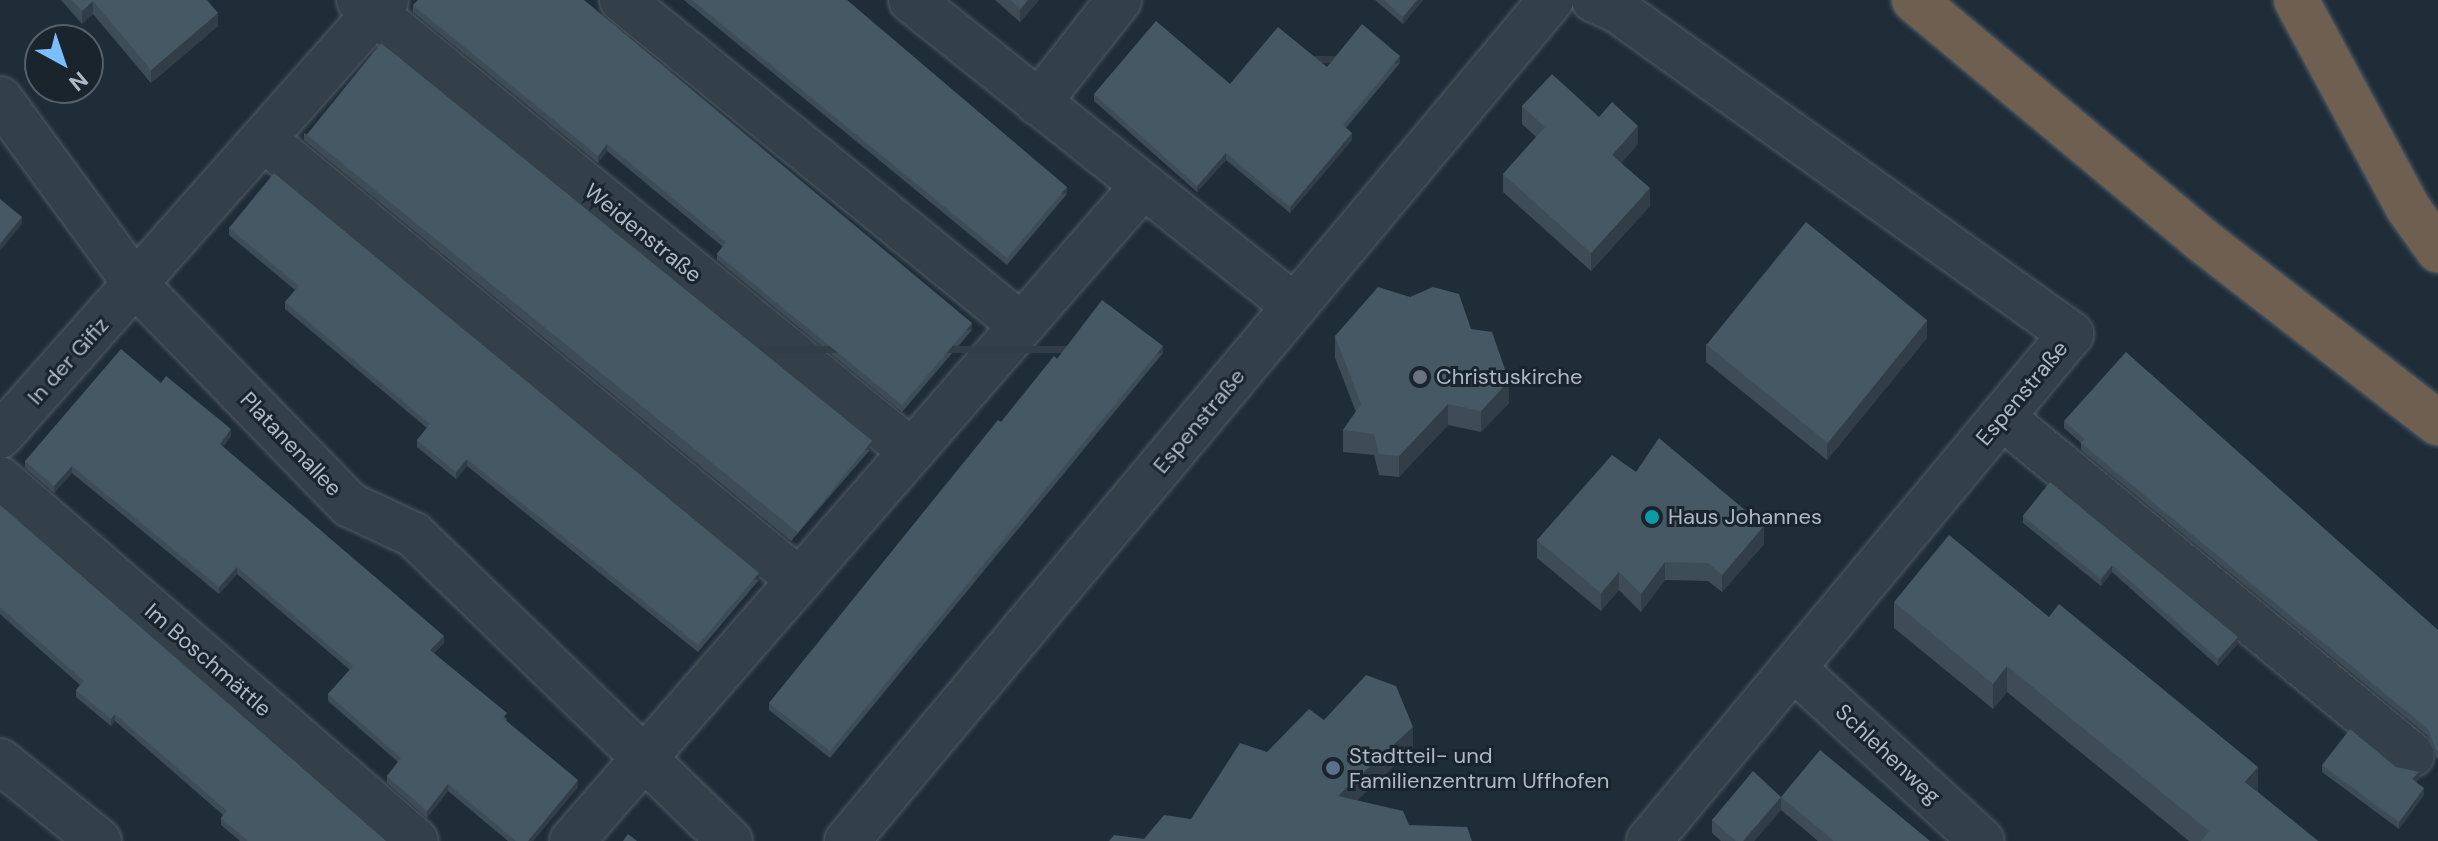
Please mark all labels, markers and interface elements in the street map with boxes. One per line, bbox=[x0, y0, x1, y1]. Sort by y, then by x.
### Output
north arrow bbox=[24, 24, 104, 104]
text: N bbox=[63, 65, 94, 97]
street label: Weidenstraße bbox=[579, 178, 707, 288]
street label: In der Gifiz bbox=[22, 312, 114, 410]
street label: Espenstraße bbox=[1971, 335, 2073, 451]
street label: Espenstraße bbox=[1148, 363, 1250, 479]
place label: Christuskirche bbox=[1436, 364, 1582, 390]
marker: Christuskirche bbox=[1411, 368, 1429, 386]
street label: Platanenallee bbox=[235, 386, 347, 502]
place label: Haus Johannes bbox=[1668, 504, 1822, 530]
marker: Haus Johannes bbox=[1643, 508, 1661, 526]
street label: Im Boschmättle bbox=[139, 598, 277, 722]
street label: Schlehenweg bbox=[1830, 699, 1946, 809]
place label: Stadtteil- und Familienzentrum Uffhofen bbox=[1349, 742, 1609, 794]
marker: Stadtteil- und Familienzentrum Uffhofen bbox=[1324, 759, 1342, 777]

